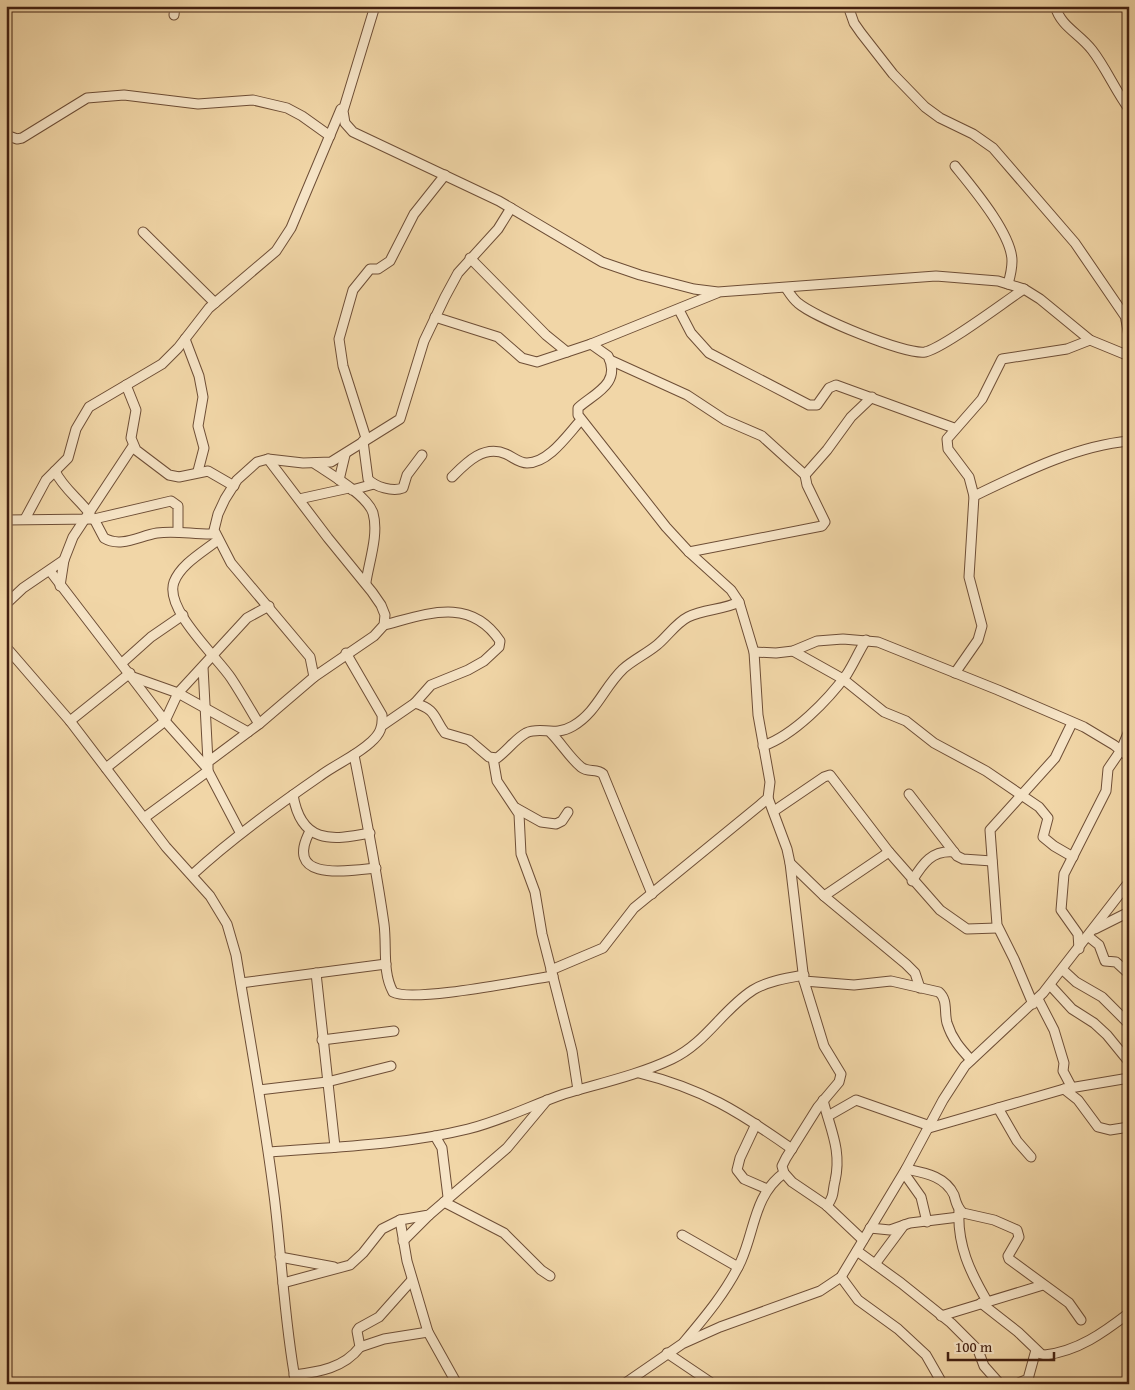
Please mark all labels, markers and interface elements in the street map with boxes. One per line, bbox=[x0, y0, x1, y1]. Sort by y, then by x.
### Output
scale bar bbox=[948, 1330, 1054, 1362]
text: 100 m bbox=[955, 1336, 993, 1357]

